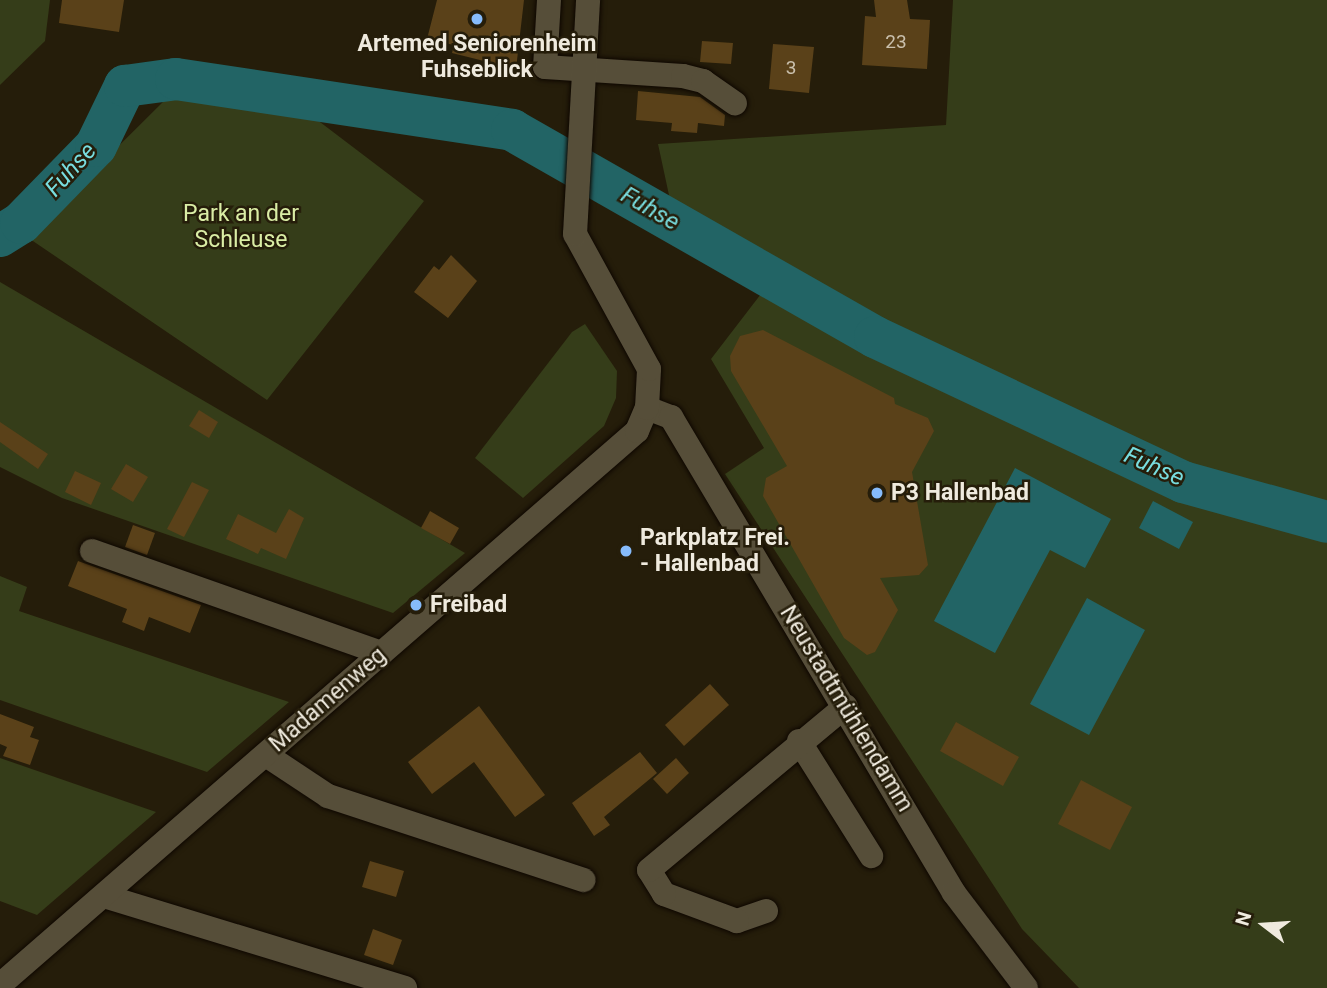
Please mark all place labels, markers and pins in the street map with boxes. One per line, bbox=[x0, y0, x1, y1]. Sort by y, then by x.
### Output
marker: Artemed Seniorenheim Fuhseblick bbox=[469, 11, 485, 27]
place label: Artemed Seniorenheim Fuhseblick bbox=[357, 30, 597, 84]
place label: P3 Hallenbad bbox=[891, 479, 1029, 507]
marker: P3 Hallenbad bbox=[869, 485, 885, 501]
place label: Parkplatz Frei. - Hallenbad bbox=[640, 524, 790, 578]
marker: Parkplatz Frei. - Hallenbad bbox=[618, 543, 634, 559]
place label: Freibad bbox=[430, 591, 507, 619]
marker: Freibad bbox=[408, 597, 424, 613]

